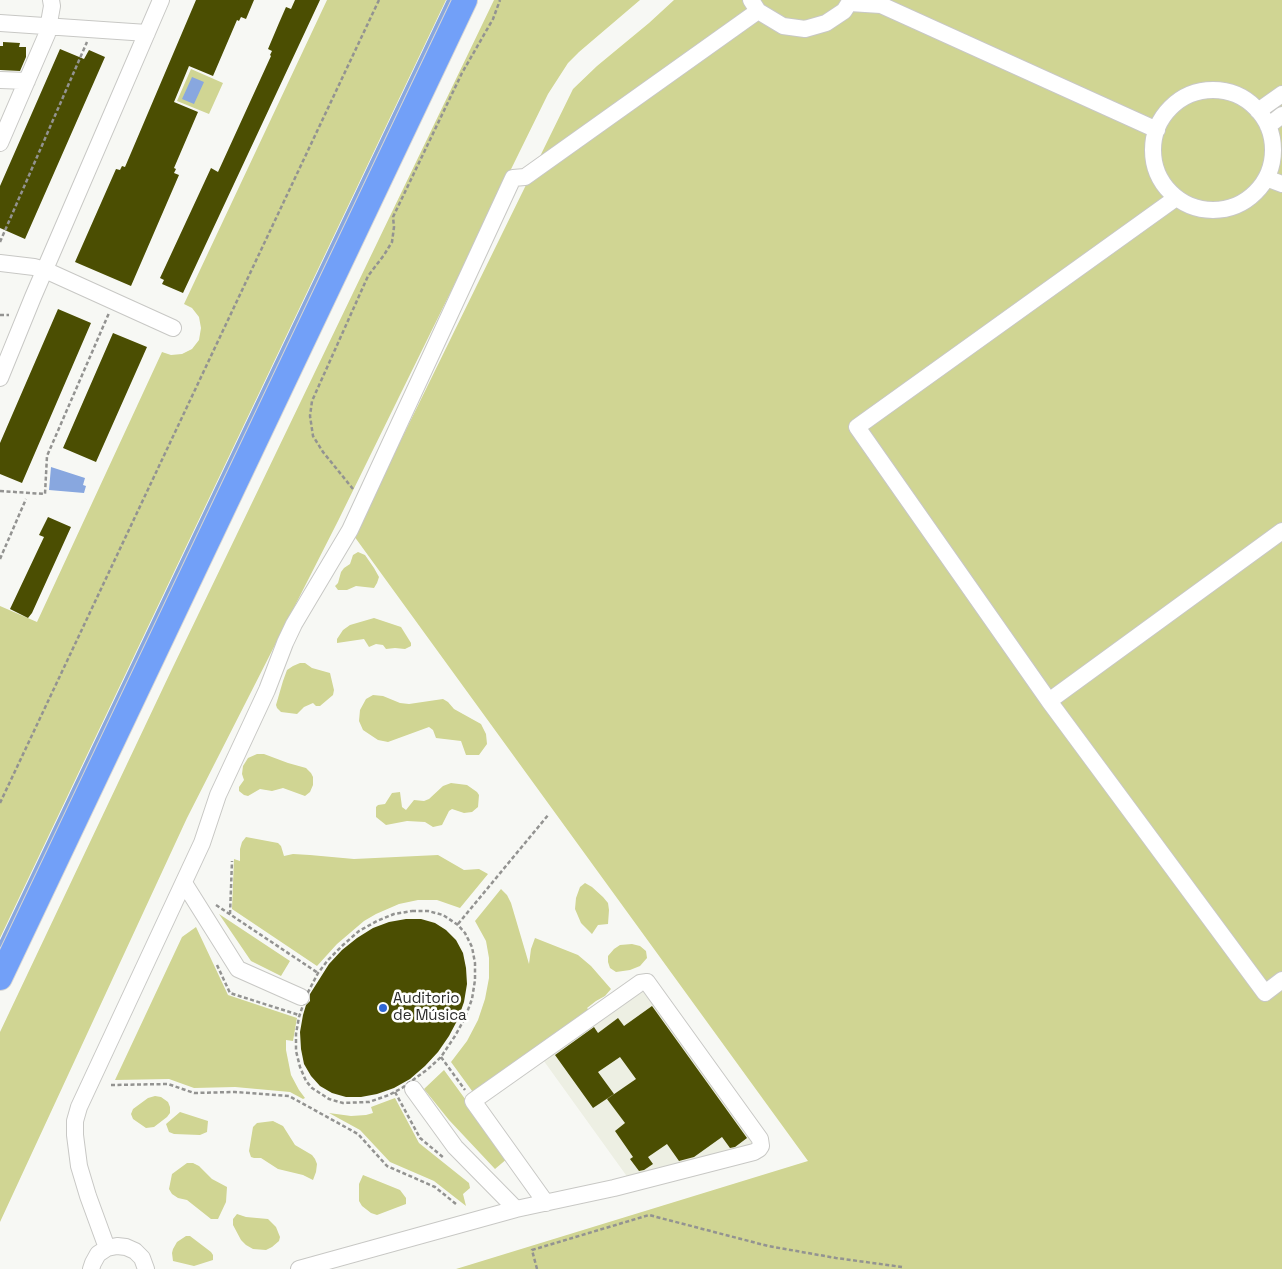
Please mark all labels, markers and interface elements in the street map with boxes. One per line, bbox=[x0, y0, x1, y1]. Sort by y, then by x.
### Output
place label: Auditorio de Música bbox=[393, 990, 467, 1025]
marker: Auditorio de Música bbox=[377, 1002, 389, 1014]

